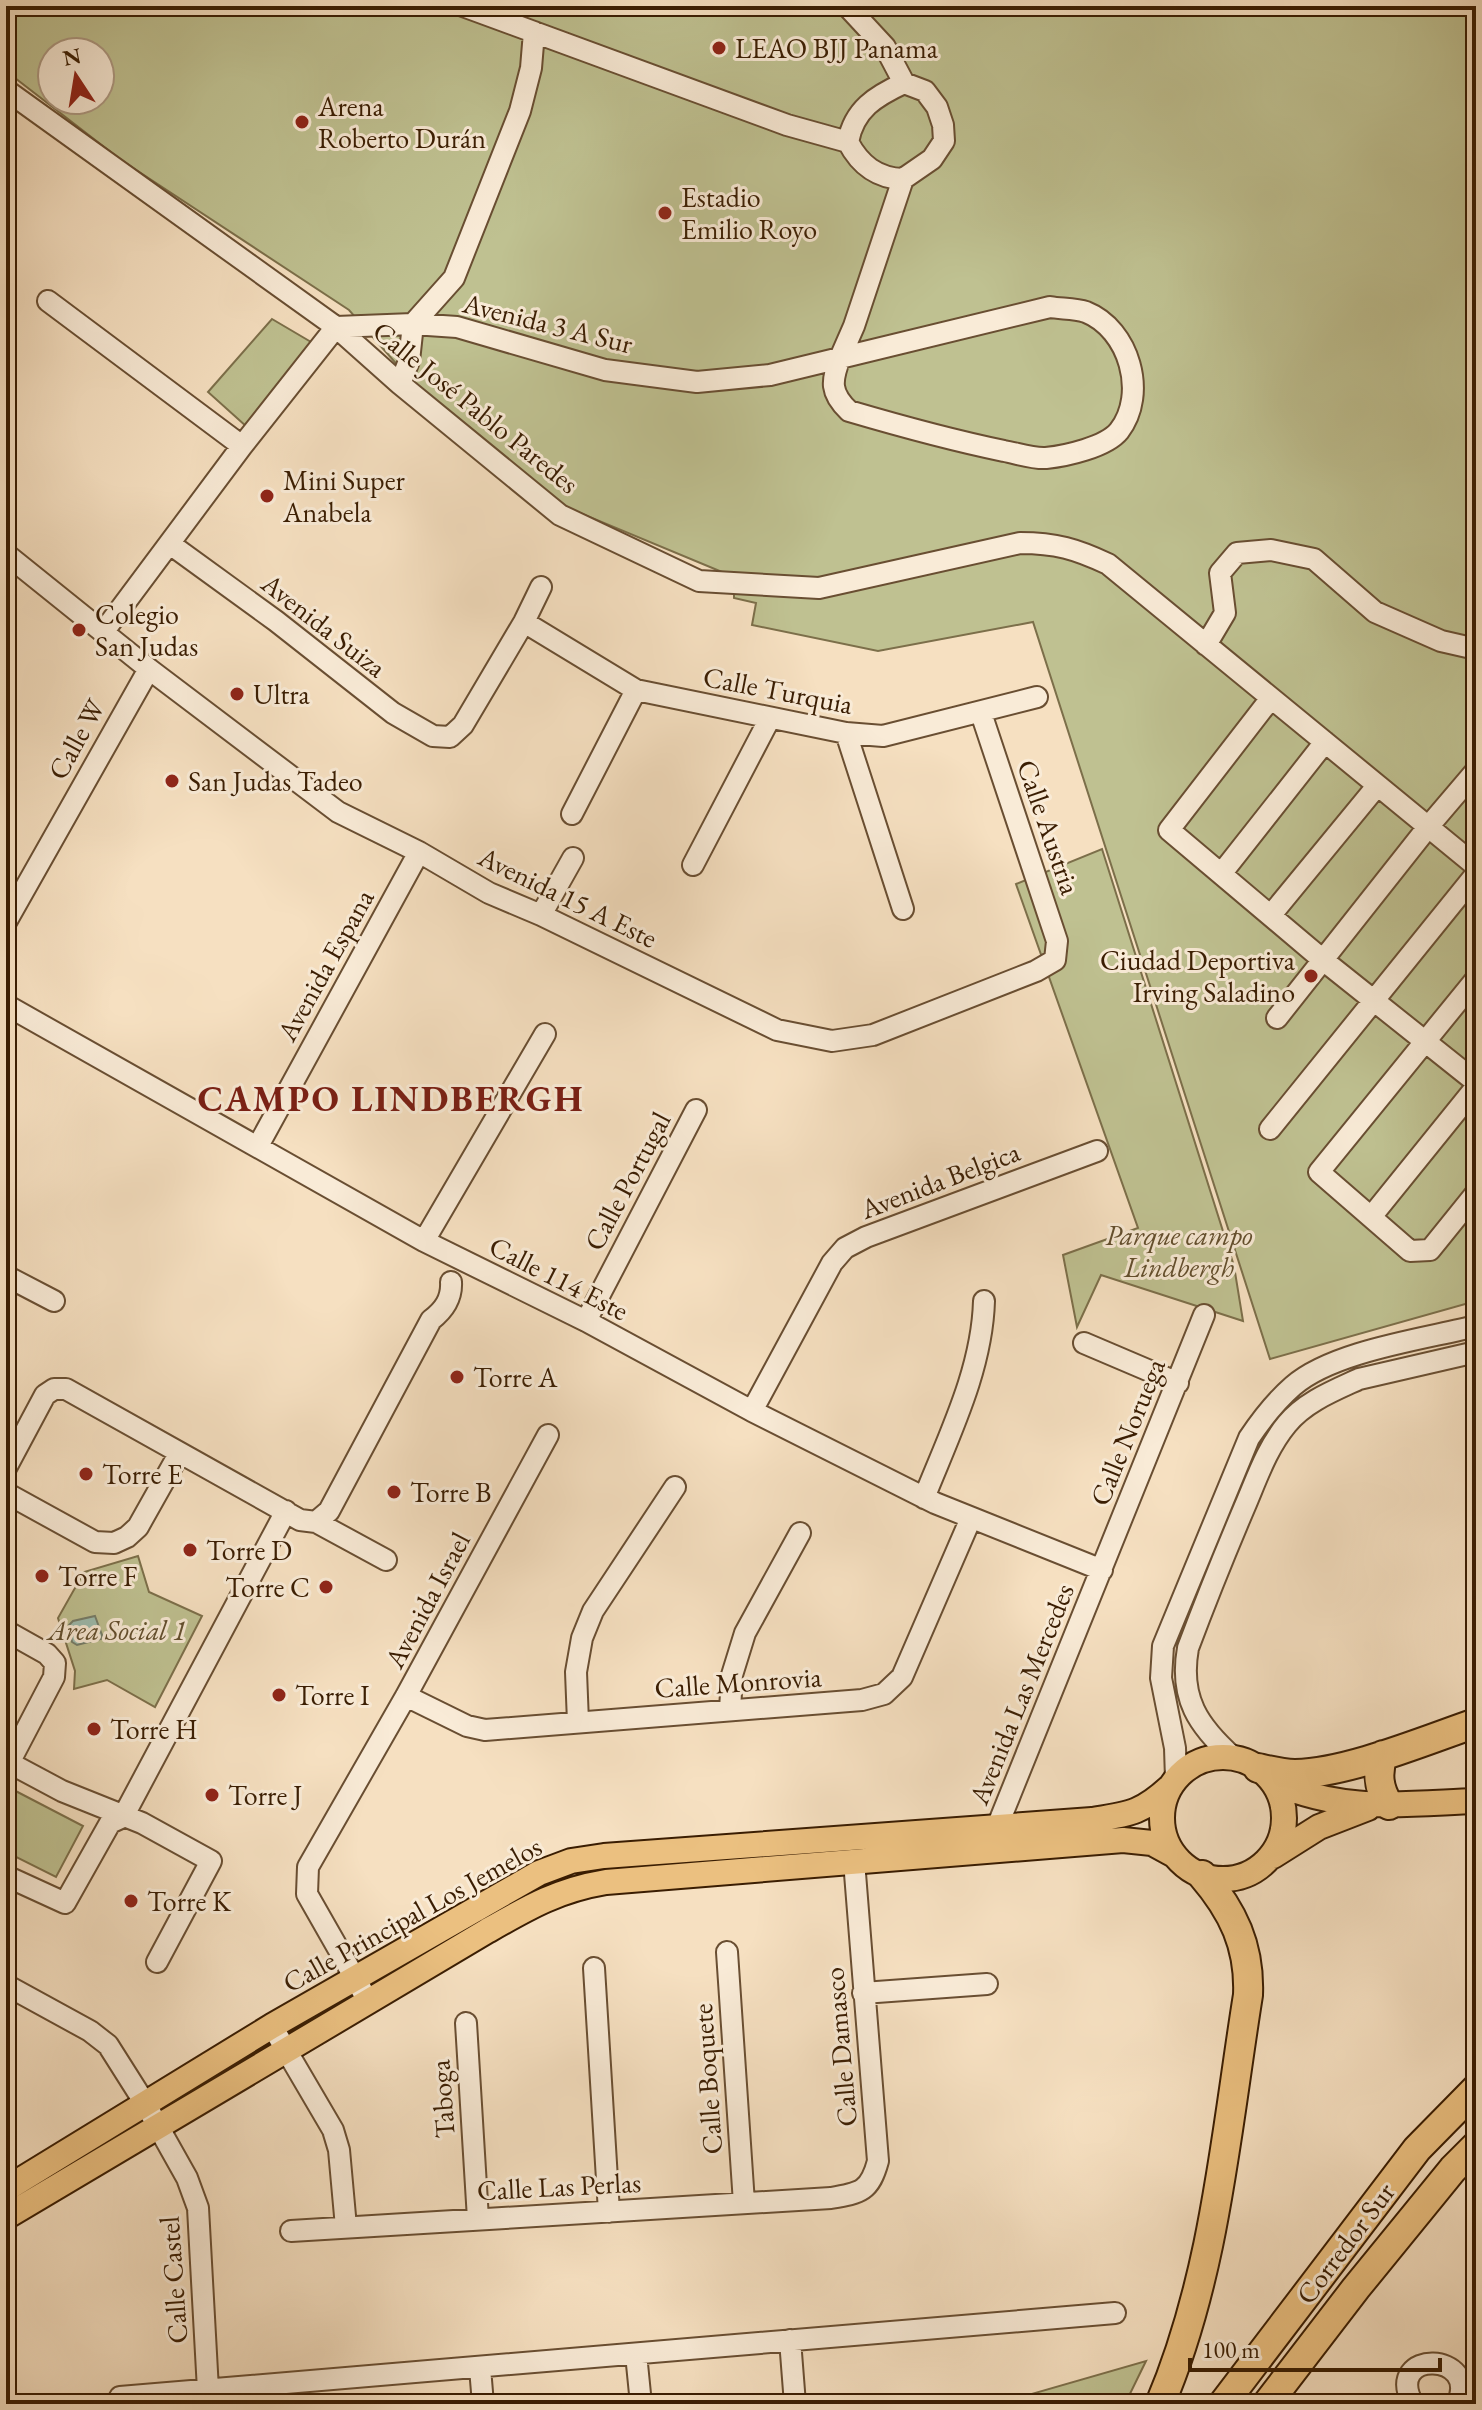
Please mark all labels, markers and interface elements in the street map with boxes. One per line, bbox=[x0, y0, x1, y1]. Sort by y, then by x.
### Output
place label: LEAO BJJ Panama bbox=[735, 30, 939, 66]
north arrow bbox=[36, 36, 116, 116]
marker: LEAO BJJ Panama bbox=[710, 39, 728, 57]
text: N bbox=[60, 41, 84, 73]
place label: Arena Roberto Durán bbox=[317, 88, 486, 156]
marker: Arena Roberto Durán bbox=[293, 113, 311, 131]
place label: Estadio Emilio Royo bbox=[681, 179, 817, 247]
marker: Estadio Emilio Royo bbox=[656, 204, 674, 222]
street label: Avenida 3 A Sur bbox=[458, 284, 637, 362]
street label: Calle José Pablo Paredes bbox=[366, 313, 586, 501]
place label: Mini Super Anabela bbox=[282, 462, 406, 530]
marker: Mini Super Anabela bbox=[258, 487, 276, 505]
street label: Avenida Suiza bbox=[253, 564, 394, 686]
place label: Colegio San Judas bbox=[95, 596, 198, 664]
marker: Colegio San Judas bbox=[70, 621, 88, 639]
street label: Calle Turquia bbox=[700, 658, 856, 722]
place label: Ultra bbox=[253, 676, 311, 712]
marker: Ultra bbox=[228, 685, 246, 703]
street label: Calle W bbox=[39, 691, 113, 786]
street label: Calle Austria bbox=[1009, 755, 1089, 900]
place label: San Judas Tadeo bbox=[188, 763, 363, 799]
marker: San Judas Tadeo bbox=[163, 772, 181, 790]
street label: Avenida 15 A Este bbox=[472, 838, 663, 956]
street label: Avenida Espana bbox=[268, 882, 382, 1048]
place label: Ciudad Deportiva Irving Saladino bbox=[1100, 942, 1296, 1010]
marker: Ciudad Deportiva Irving Saladino bbox=[1302, 967, 1320, 985]
district label: CAMPO LINDBERGH bbox=[197, 1075, 585, 1122]
street label: Calle Portugal bbox=[575, 1105, 679, 1257]
street label: Avenida Belgica bbox=[854, 1133, 1026, 1227]
park label: Parque campo Lindbergh bbox=[1105, 1217, 1253, 1285]
street label: Calle 114 Este bbox=[483, 1228, 635, 1328]
street label: Calle Noruega bbox=[1081, 1352, 1173, 1511]
place label: Torre A bbox=[473, 1359, 558, 1395]
marker: Torre A bbox=[448, 1368, 466, 1386]
place label: Torre E bbox=[102, 1456, 183, 1492]
marker: Torre E bbox=[77, 1465, 95, 1483]
place label: Torre B bbox=[410, 1474, 491, 1510]
marker: Torre B bbox=[385, 1483, 403, 1501]
street label: Avenida Israel bbox=[376, 1525, 478, 1675]
place label: Torre D bbox=[206, 1532, 292, 1568]
marker: Torre D bbox=[181, 1541, 199, 1559]
place label: Torre F bbox=[58, 1558, 137, 1594]
marker: Torre F bbox=[33, 1567, 51, 1585]
place label: Torre C bbox=[225, 1569, 310, 1605]
marker: Torre C bbox=[317, 1578, 335, 1596]
street label: Avenida Las Mercedes bbox=[960, 1578, 1082, 1811]
park label: Area Social 1 bbox=[46, 1612, 186, 1648]
street label: Calle Monrovia bbox=[653, 1658, 824, 1706]
place label: Torre I bbox=[295, 1677, 370, 1713]
marker: Torre I bbox=[270, 1686, 288, 1704]
place label: Torre H bbox=[110, 1711, 198, 1747]
marker: Torre H bbox=[85, 1720, 103, 1738]
place label: Torre J bbox=[228, 1777, 302, 1813]
marker: Torre J bbox=[203, 1786, 221, 1804]
street label: Calle Principal Los Jemelos bbox=[276, 1828, 548, 2000]
place label: Torre K bbox=[147, 1883, 232, 1919]
marker: Torre K bbox=[122, 1892, 140, 1910]
street label: Calle Damasco bbox=[815, 1966, 865, 2128]
street label: Calle Boquete bbox=[684, 2002, 730, 2156]
street label: Taboga bbox=[421, 2058, 463, 2139]
street label: Calle Las Perlas bbox=[476, 2164, 642, 2208]
street label: Corredor Sur bbox=[1288, 2174, 1403, 2311]
street label: Calle Castel bbox=[151, 2215, 195, 2345]
scale bar bbox=[1190, 2322, 1440, 2372]
text: 100 m bbox=[1202, 2334, 1260, 2365]

